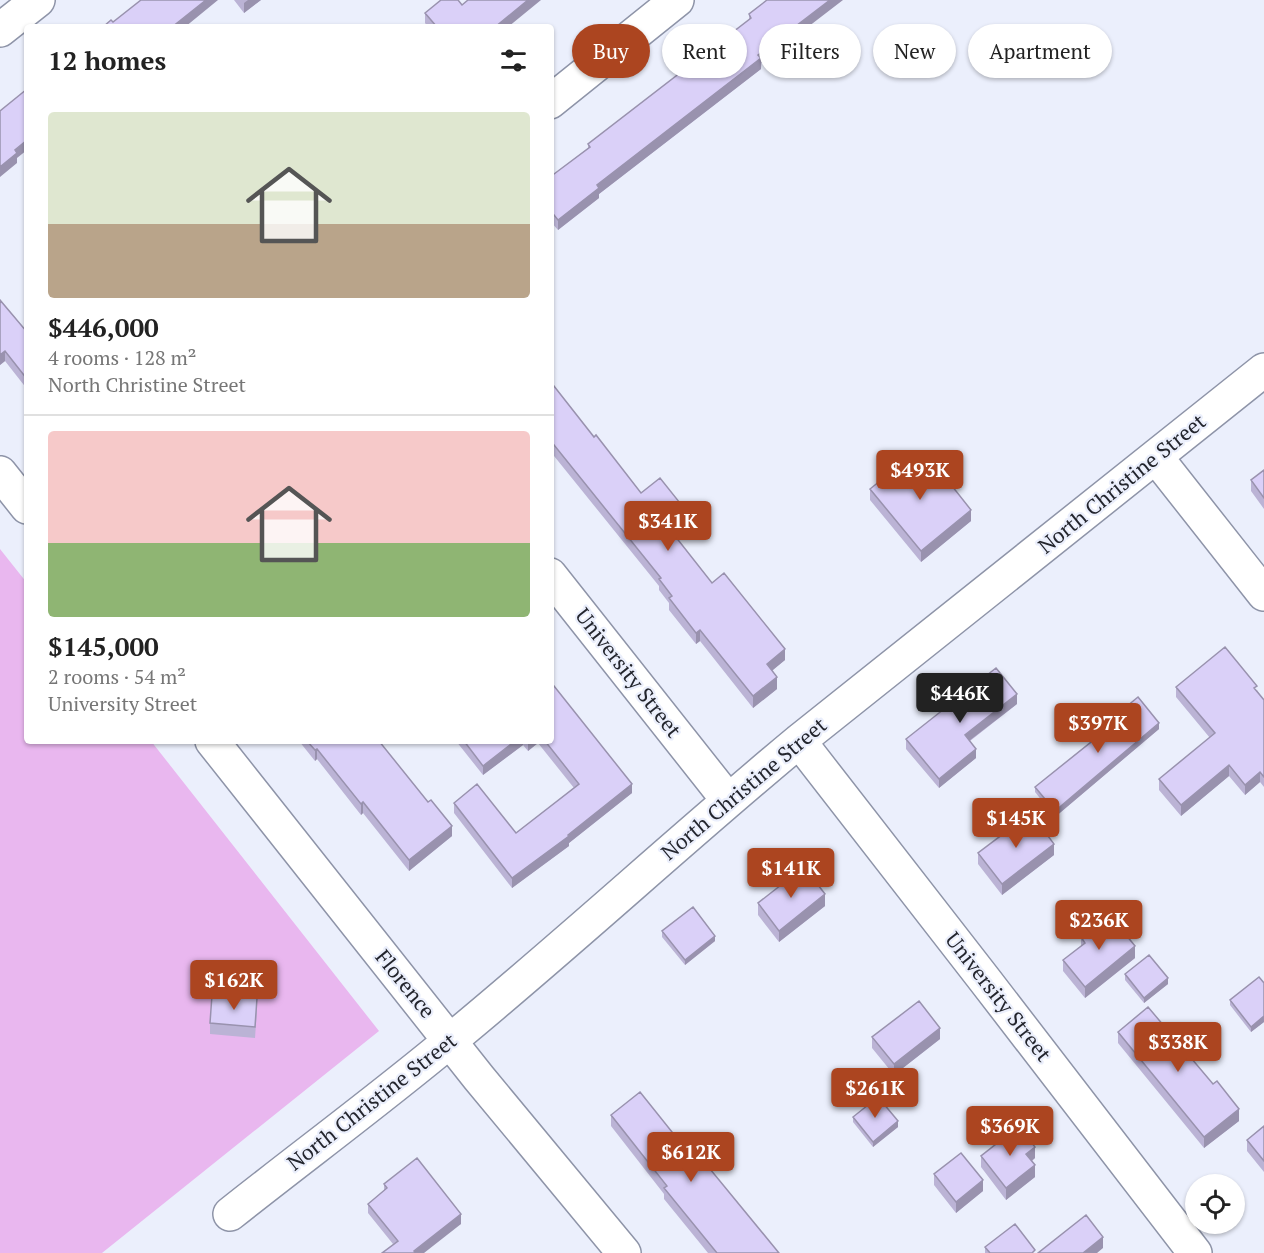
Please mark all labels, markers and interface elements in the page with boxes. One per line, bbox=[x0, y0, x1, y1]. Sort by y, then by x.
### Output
chip: Buy bbox=[572, 24, 650, 78]
chip: Rent bbox=[662, 24, 747, 78]
chip: Filters bbox=[759, 24, 861, 78]
chip: New bbox=[873, 24, 956, 78]
chip: Apartment bbox=[968, 24, 1112, 78]
text: 12 homes bbox=[48, 43, 166, 77]
icon: filters bbox=[497, 44, 530, 77]
icon: home bbox=[235, 151, 343, 259]
text: $446,000 bbox=[48, 310, 159, 344]
text: 4 rooms · 128 m² bbox=[48, 344, 196, 371]
text: North Christine Street bbox=[48, 371, 246, 398]
street label: North Christine Street bbox=[1032, 407, 1211, 560]
pin: $493K bbox=[878, 450, 962, 501]
text: $493K bbox=[890, 456, 950, 483]
icon: home bbox=[235, 470, 343, 578]
pin: $341K bbox=[626, 501, 710, 552]
text: $341K bbox=[638, 507, 698, 534]
street label: University Street bbox=[570, 602, 688, 743]
text: $145,000 bbox=[48, 629, 159, 663]
text: 2 rooms · 54 m² bbox=[48, 663, 186, 690]
pin: $446K bbox=[918, 673, 1002, 724]
text: $446K bbox=[930, 679, 990, 706]
text: University Street bbox=[48, 690, 197, 717]
pin: $397K bbox=[1056, 703, 1140, 754]
text: $397K bbox=[1068, 709, 1128, 736]
street label: North Christine Street bbox=[655, 711, 832, 866]
pin: $145K bbox=[974, 798, 1058, 849]
text: $145K bbox=[986, 804, 1046, 831]
pin: $141K bbox=[749, 848, 833, 899]
text: $141K bbox=[761, 854, 821, 881]
pin: $236K bbox=[1057, 900, 1141, 951]
text: $236K bbox=[1069, 906, 1129, 933]
street label: University Street bbox=[940, 926, 1058, 1067]
street label: Florence bbox=[370, 943, 442, 1023]
pin: $162K bbox=[192, 960, 276, 1011]
text: $162K bbox=[204, 966, 264, 993]
pin: $338K bbox=[1136, 1022, 1220, 1073]
street label: North Christine Street bbox=[281, 1026, 462, 1176]
text: $338K bbox=[1148, 1028, 1208, 1055]
pin: $261K bbox=[833, 1068, 917, 1119]
text: $261K bbox=[845, 1074, 905, 1101]
pin: $369K bbox=[968, 1106, 1052, 1157]
text: $369K bbox=[980, 1112, 1040, 1139]
pin: $612K bbox=[649, 1132, 733, 1183]
text: $612K bbox=[661, 1138, 721, 1165]
map controls bbox=[1185, 1174, 1245, 1234]
button: locate bbox=[1185, 1174, 1245, 1234]

